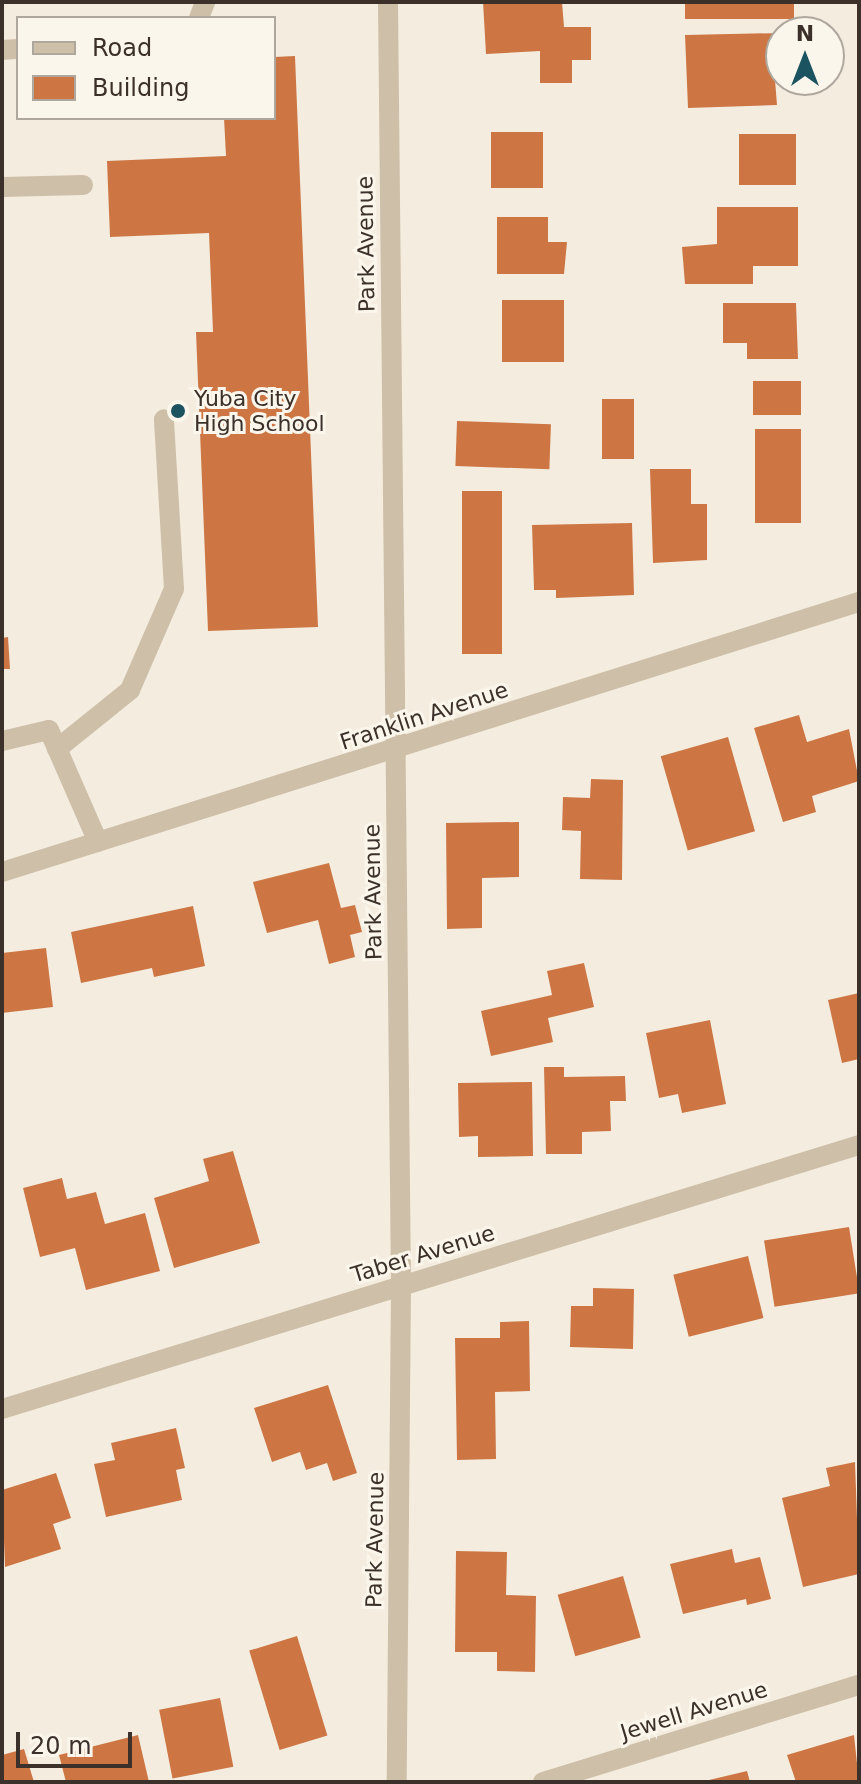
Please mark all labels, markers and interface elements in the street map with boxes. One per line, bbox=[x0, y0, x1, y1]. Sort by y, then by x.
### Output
legend bbox=[16, 16, 276, 120]
north arrow bbox=[765, 16, 845, 96]
text: N bbox=[796, 21, 814, 46]
text: Road bbox=[92, 34, 152, 62]
text: Building bbox=[92, 74, 189, 102]
street label: Park Avenue bbox=[352, 176, 380, 312]
place label: Yuba City High School bbox=[194, 385, 325, 436]
marker: Yuba City High School bbox=[169, 402, 187, 420]
street label: Franklin Avenue bbox=[337, 676, 511, 756]
street label: Park Avenue bbox=[359, 824, 387, 960]
street label: Taber Avenue bbox=[348, 1220, 498, 1288]
street label: Park Avenue bbox=[361, 1472, 389, 1608]
street label: Jewell Avenue bbox=[617, 1676, 771, 1746]
scale bar bbox=[20, 1716, 136, 1766]
text: 20 m bbox=[30, 1732, 92, 1760]

